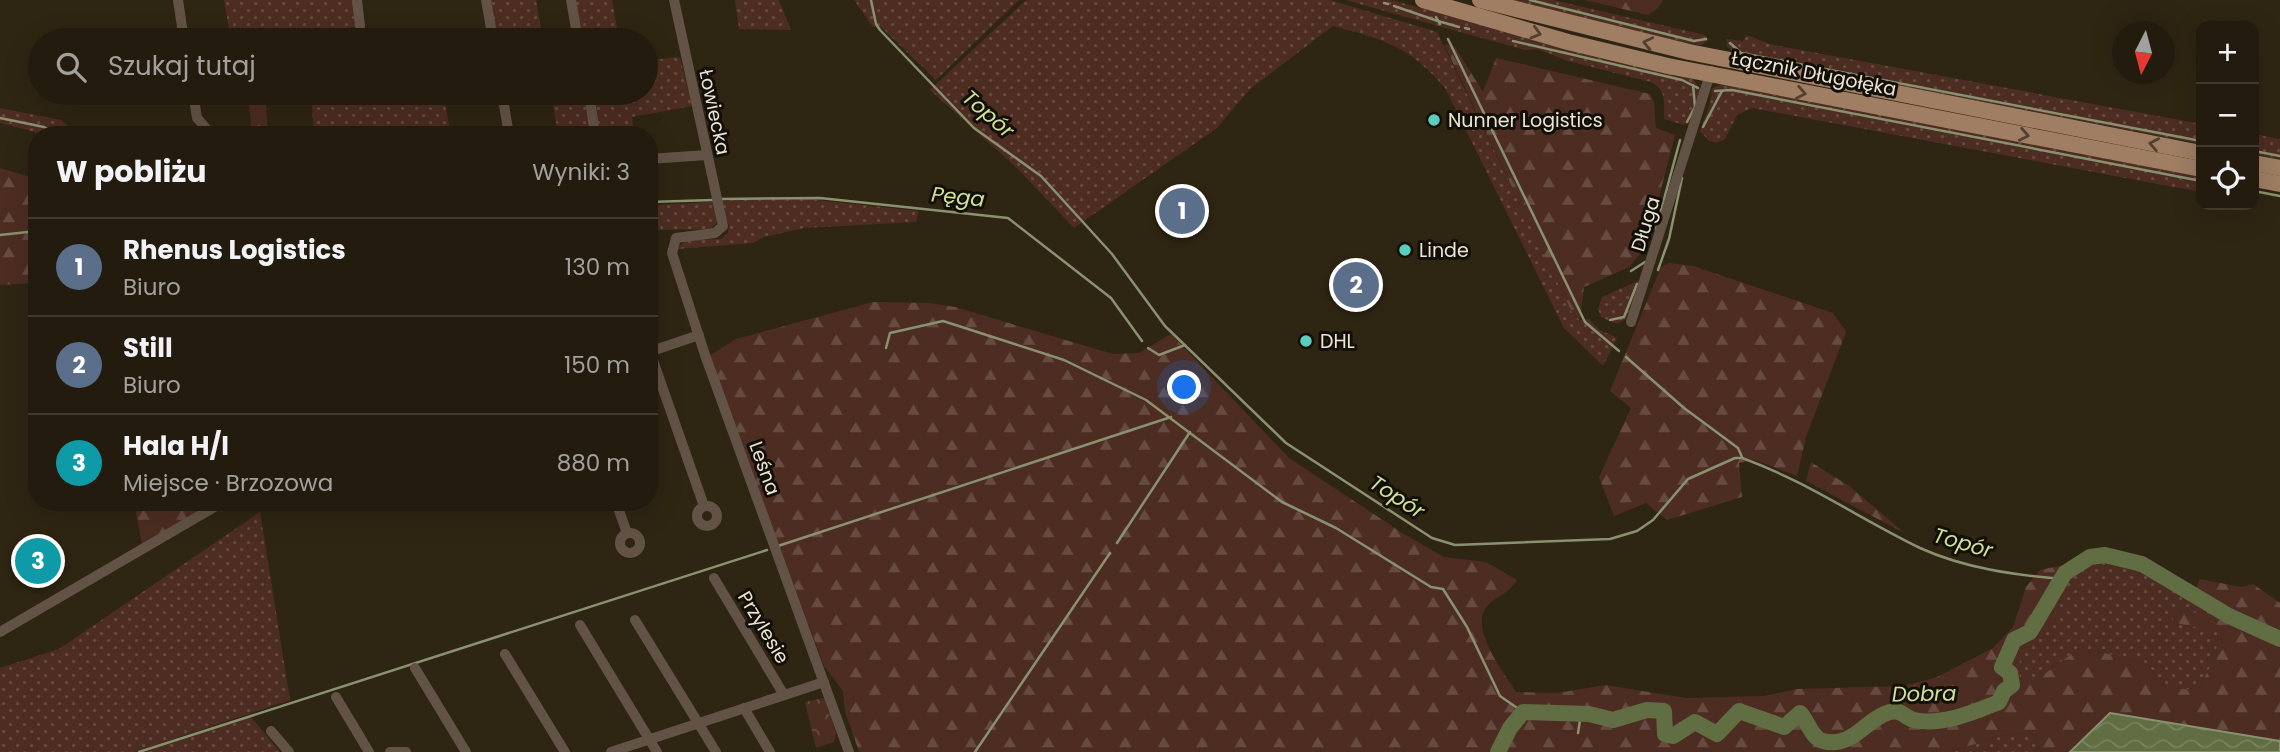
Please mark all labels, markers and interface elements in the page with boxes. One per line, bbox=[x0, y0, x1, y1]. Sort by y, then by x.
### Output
north arrow bbox=[2112, 21, 2175, 84]
map controls bbox=[2196, 21, 2259, 210]
button: + bbox=[2196, 21, 2259, 84]
one-way arrow bbox=[1530, 24, 1542, 39]
search box bbox=[28, 28, 658, 105]
one-way arrow bbox=[1642, 37, 1654, 51]
street label: Łącznik Długołęka bbox=[1729, 44, 1899, 103]
icon: search bbox=[52, 48, 90, 86]
text: Szukaj tutaj bbox=[108, 48, 256, 84]
street label: Łowiecka bbox=[692, 67, 737, 157]
water label: Topór bbox=[956, 83, 1021, 145]
one-way arrow bbox=[1795, 84, 1807, 99]
button: − bbox=[2196, 84, 2259, 147]
place label: Nunner Logistics bbox=[1448, 107, 1603, 134]
marker: Nunner Logistics bbox=[1426, 112, 1442, 128]
one-way arrow bbox=[2018, 127, 2030, 142]
one-way arrow bbox=[2148, 137, 2160, 152]
button: locate bbox=[2196, 147, 2259, 210]
text: W pobliżu bbox=[56, 150, 207, 193]
text: Wyniki: 3 bbox=[532, 156, 630, 188]
water label: Pęga bbox=[930, 179, 986, 214]
pin: 1 bbox=[1159, 185, 1205, 237]
street label: Długa bbox=[1624, 193, 1667, 255]
text: Rhenus Logistics bbox=[123, 232, 346, 268]
place label: Linde bbox=[1419, 237, 1469, 264]
marker: Linde bbox=[1397, 242, 1413, 258]
text: 1 bbox=[75, 251, 83, 283]
text: 130 m bbox=[565, 251, 630, 283]
pin: 2 bbox=[1333, 259, 1379, 311]
text: Biuro bbox=[123, 271, 181, 303]
place label: DHL bbox=[1320, 328, 1355, 355]
text: Still bbox=[123, 330, 173, 366]
marker: DHL bbox=[1298, 333, 1314, 349]
text: 2 bbox=[72, 349, 86, 381]
text: 150 m bbox=[564, 349, 630, 381]
text: Biuro bbox=[123, 369, 181, 401]
your location bbox=[1167, 370, 1201, 404]
text: Hala H/I bbox=[123, 428, 229, 464]
street label: Leśna bbox=[742, 438, 787, 499]
text: 3 bbox=[72, 447, 86, 479]
text: 880 m bbox=[557, 447, 630, 479]
text: Miejsce · Brzozowa bbox=[123, 467, 333, 499]
water label: Topór bbox=[1364, 468, 1431, 526]
water label: Topór bbox=[1930, 520, 1997, 565]
pin: 3 bbox=[15, 535, 61, 587]
street label: Przylesie bbox=[731, 586, 796, 669]
water label: Dobra bbox=[1891, 678, 1956, 709]

